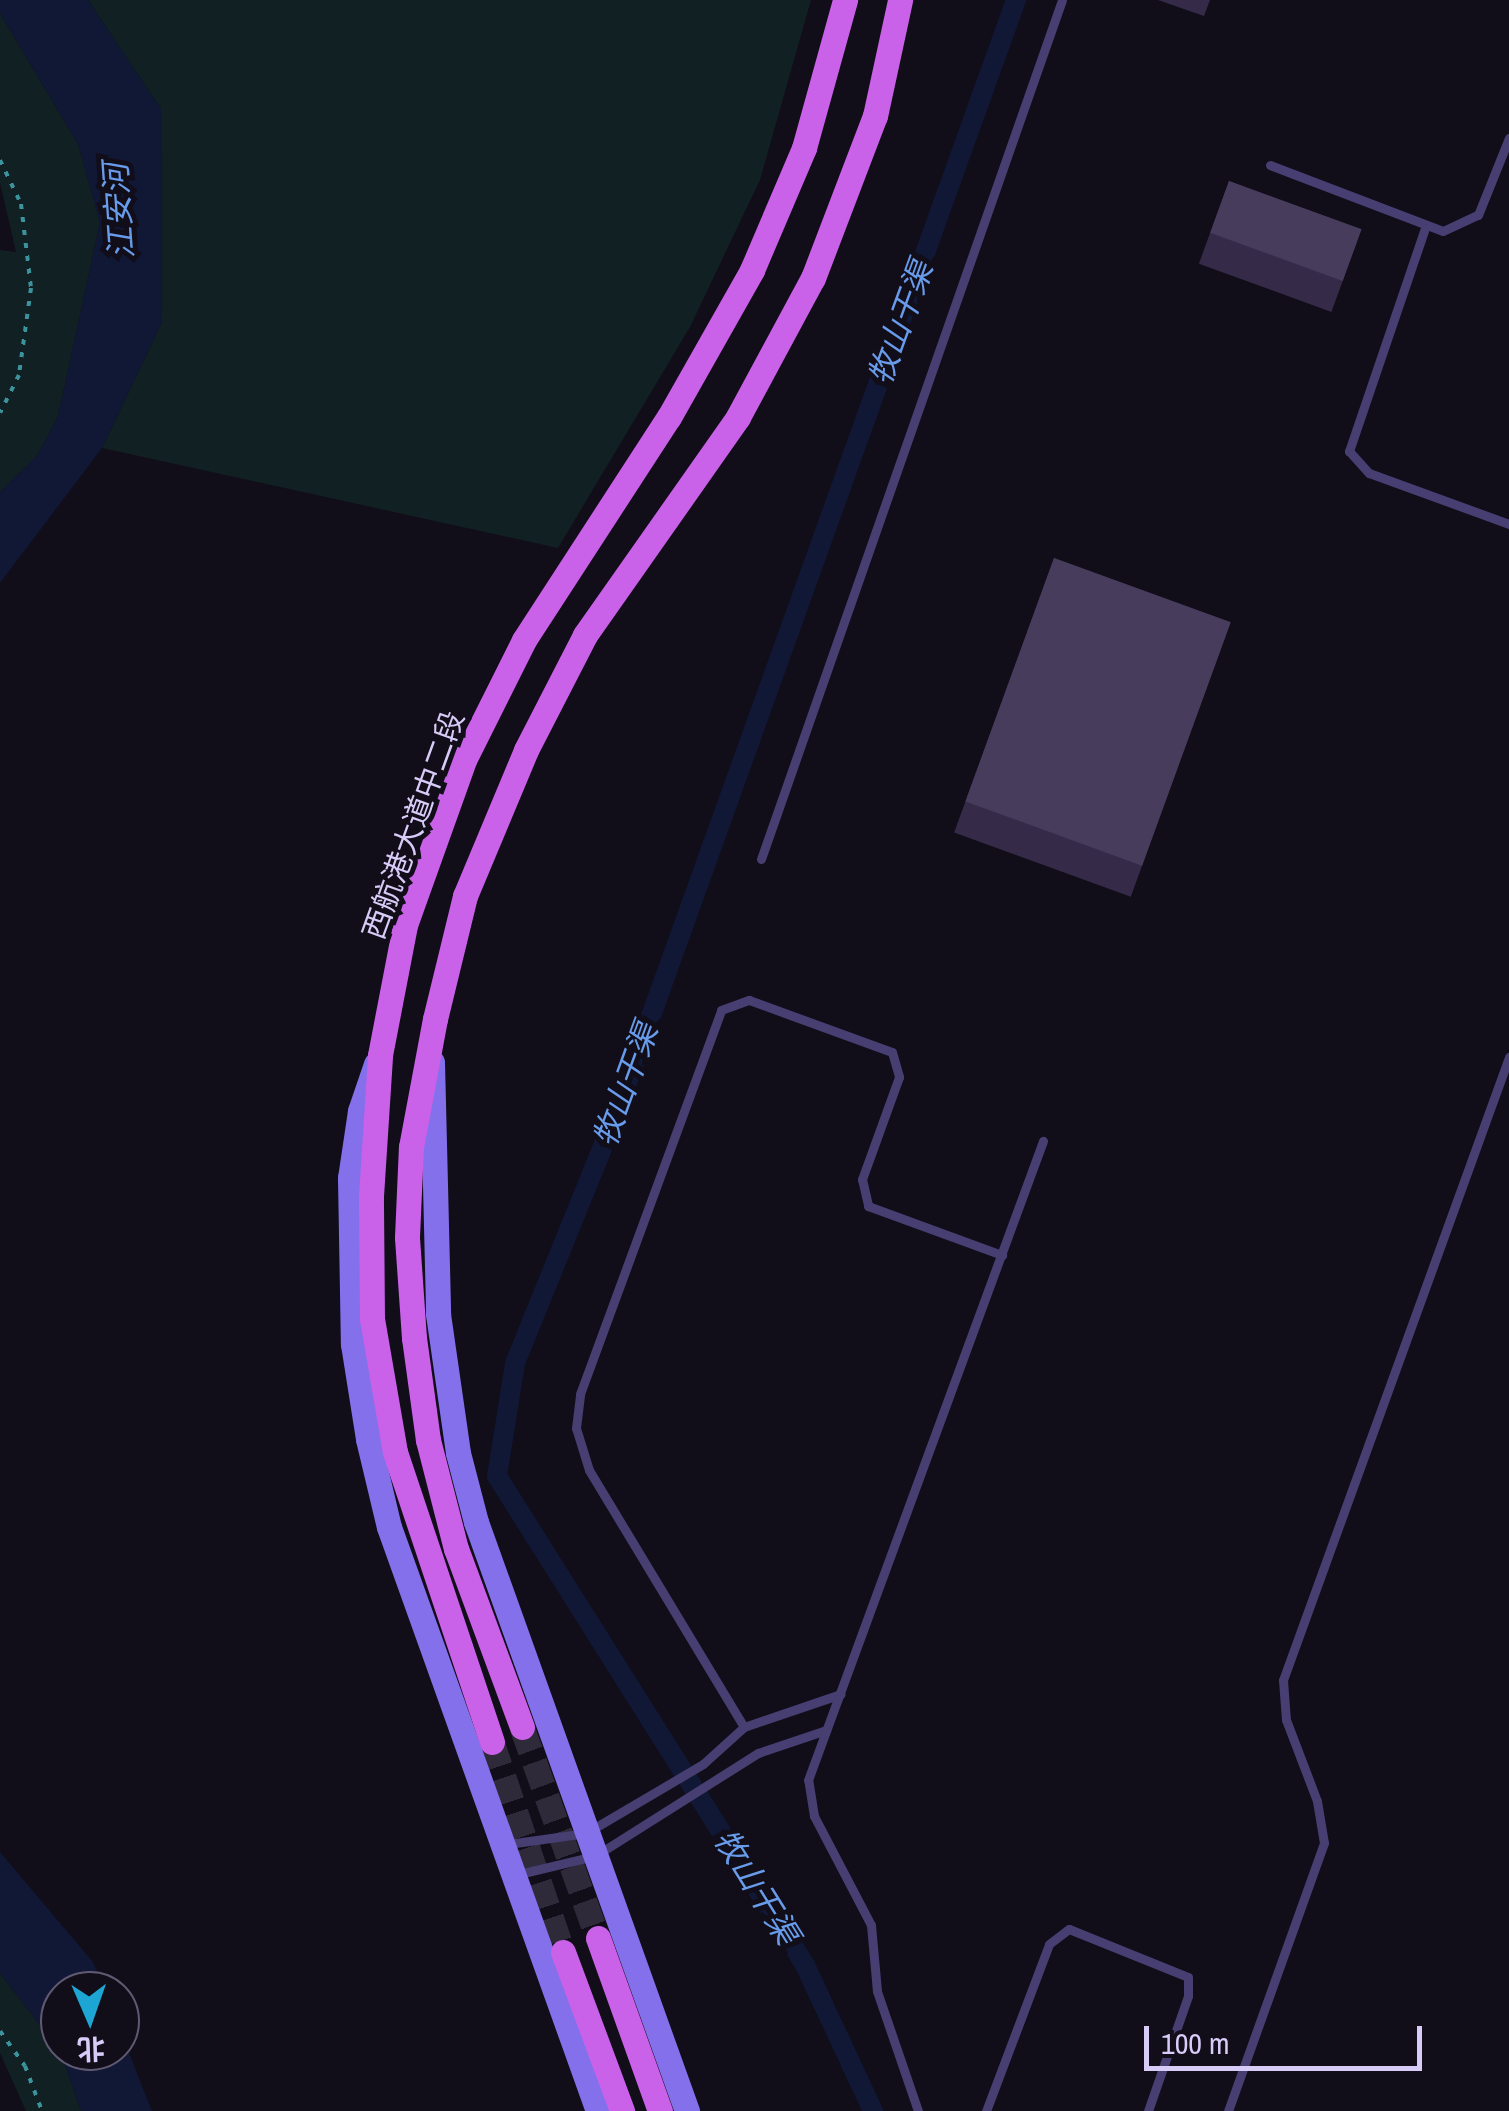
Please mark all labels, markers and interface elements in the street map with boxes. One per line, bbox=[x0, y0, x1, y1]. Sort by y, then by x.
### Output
water label: 江安河 bbox=[96, 162, 142, 260]
water label: 牧山干渠 bbox=[861, 256, 941, 390]
street label: 西航港大道中二段 bbox=[355, 706, 471, 944]
water label: 牧山干渠 bbox=[586, 1018, 666, 1152]
water label: 牧山干渠 bbox=[706, 1823, 806, 1951]
north arrow bbox=[40, 1971, 140, 2071]
scale bar bbox=[1149, 2006, 1426, 2068]
text: 100 m bbox=[1161, 2023, 1229, 2063]
text: 北 bbox=[76, 2030, 106, 2068]

